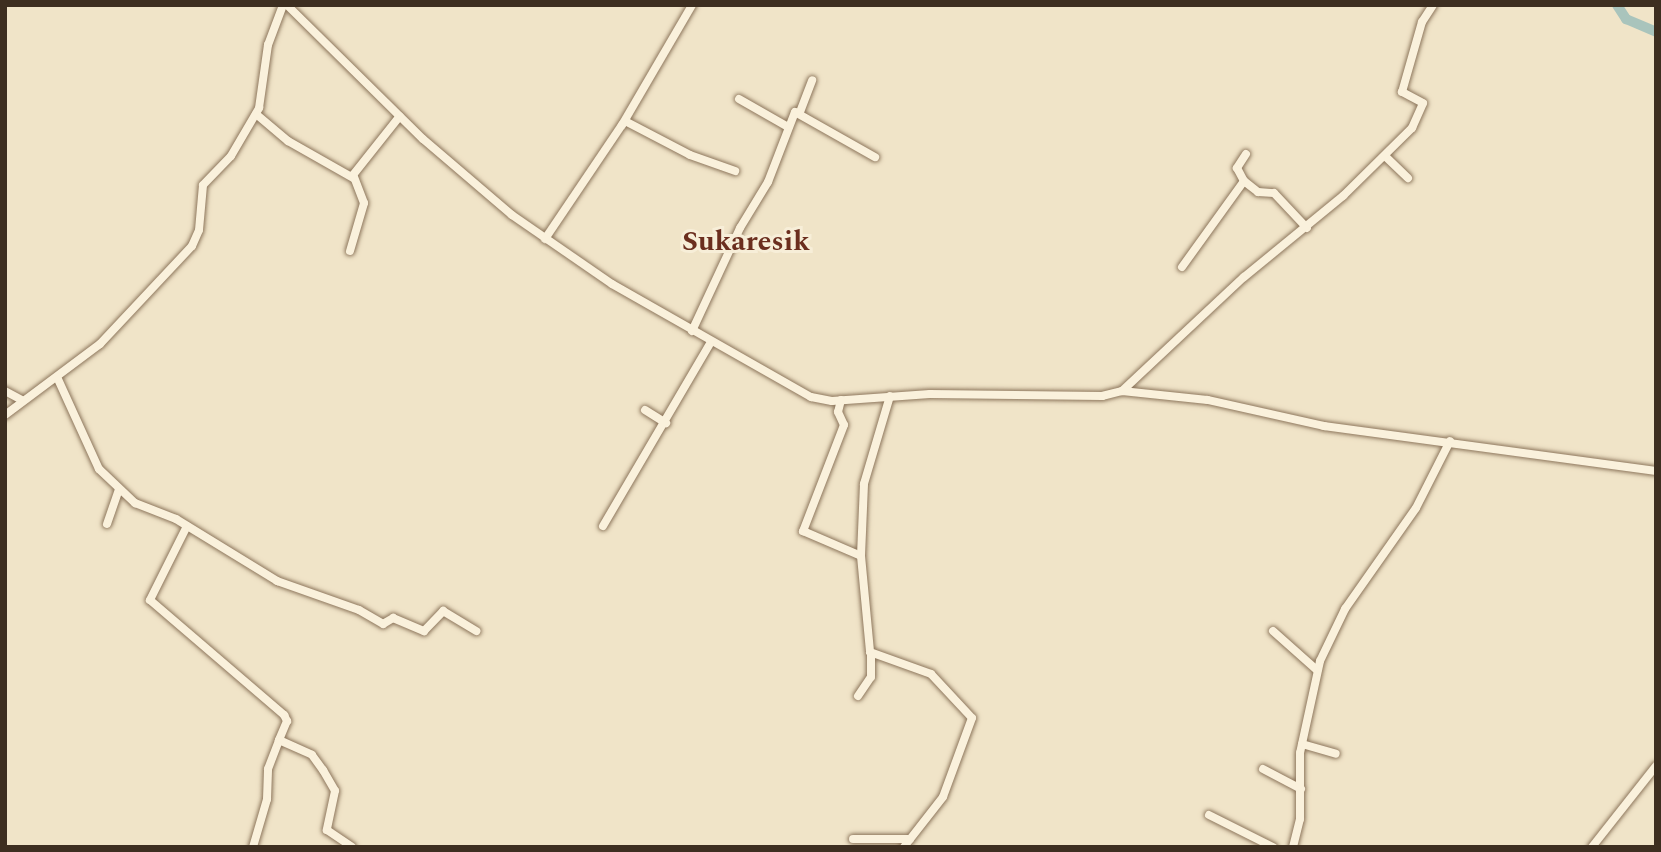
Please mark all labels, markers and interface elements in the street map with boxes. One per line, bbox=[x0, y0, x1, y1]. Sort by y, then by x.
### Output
district label: Sukaresik bbox=[682, 225, 810, 259]

